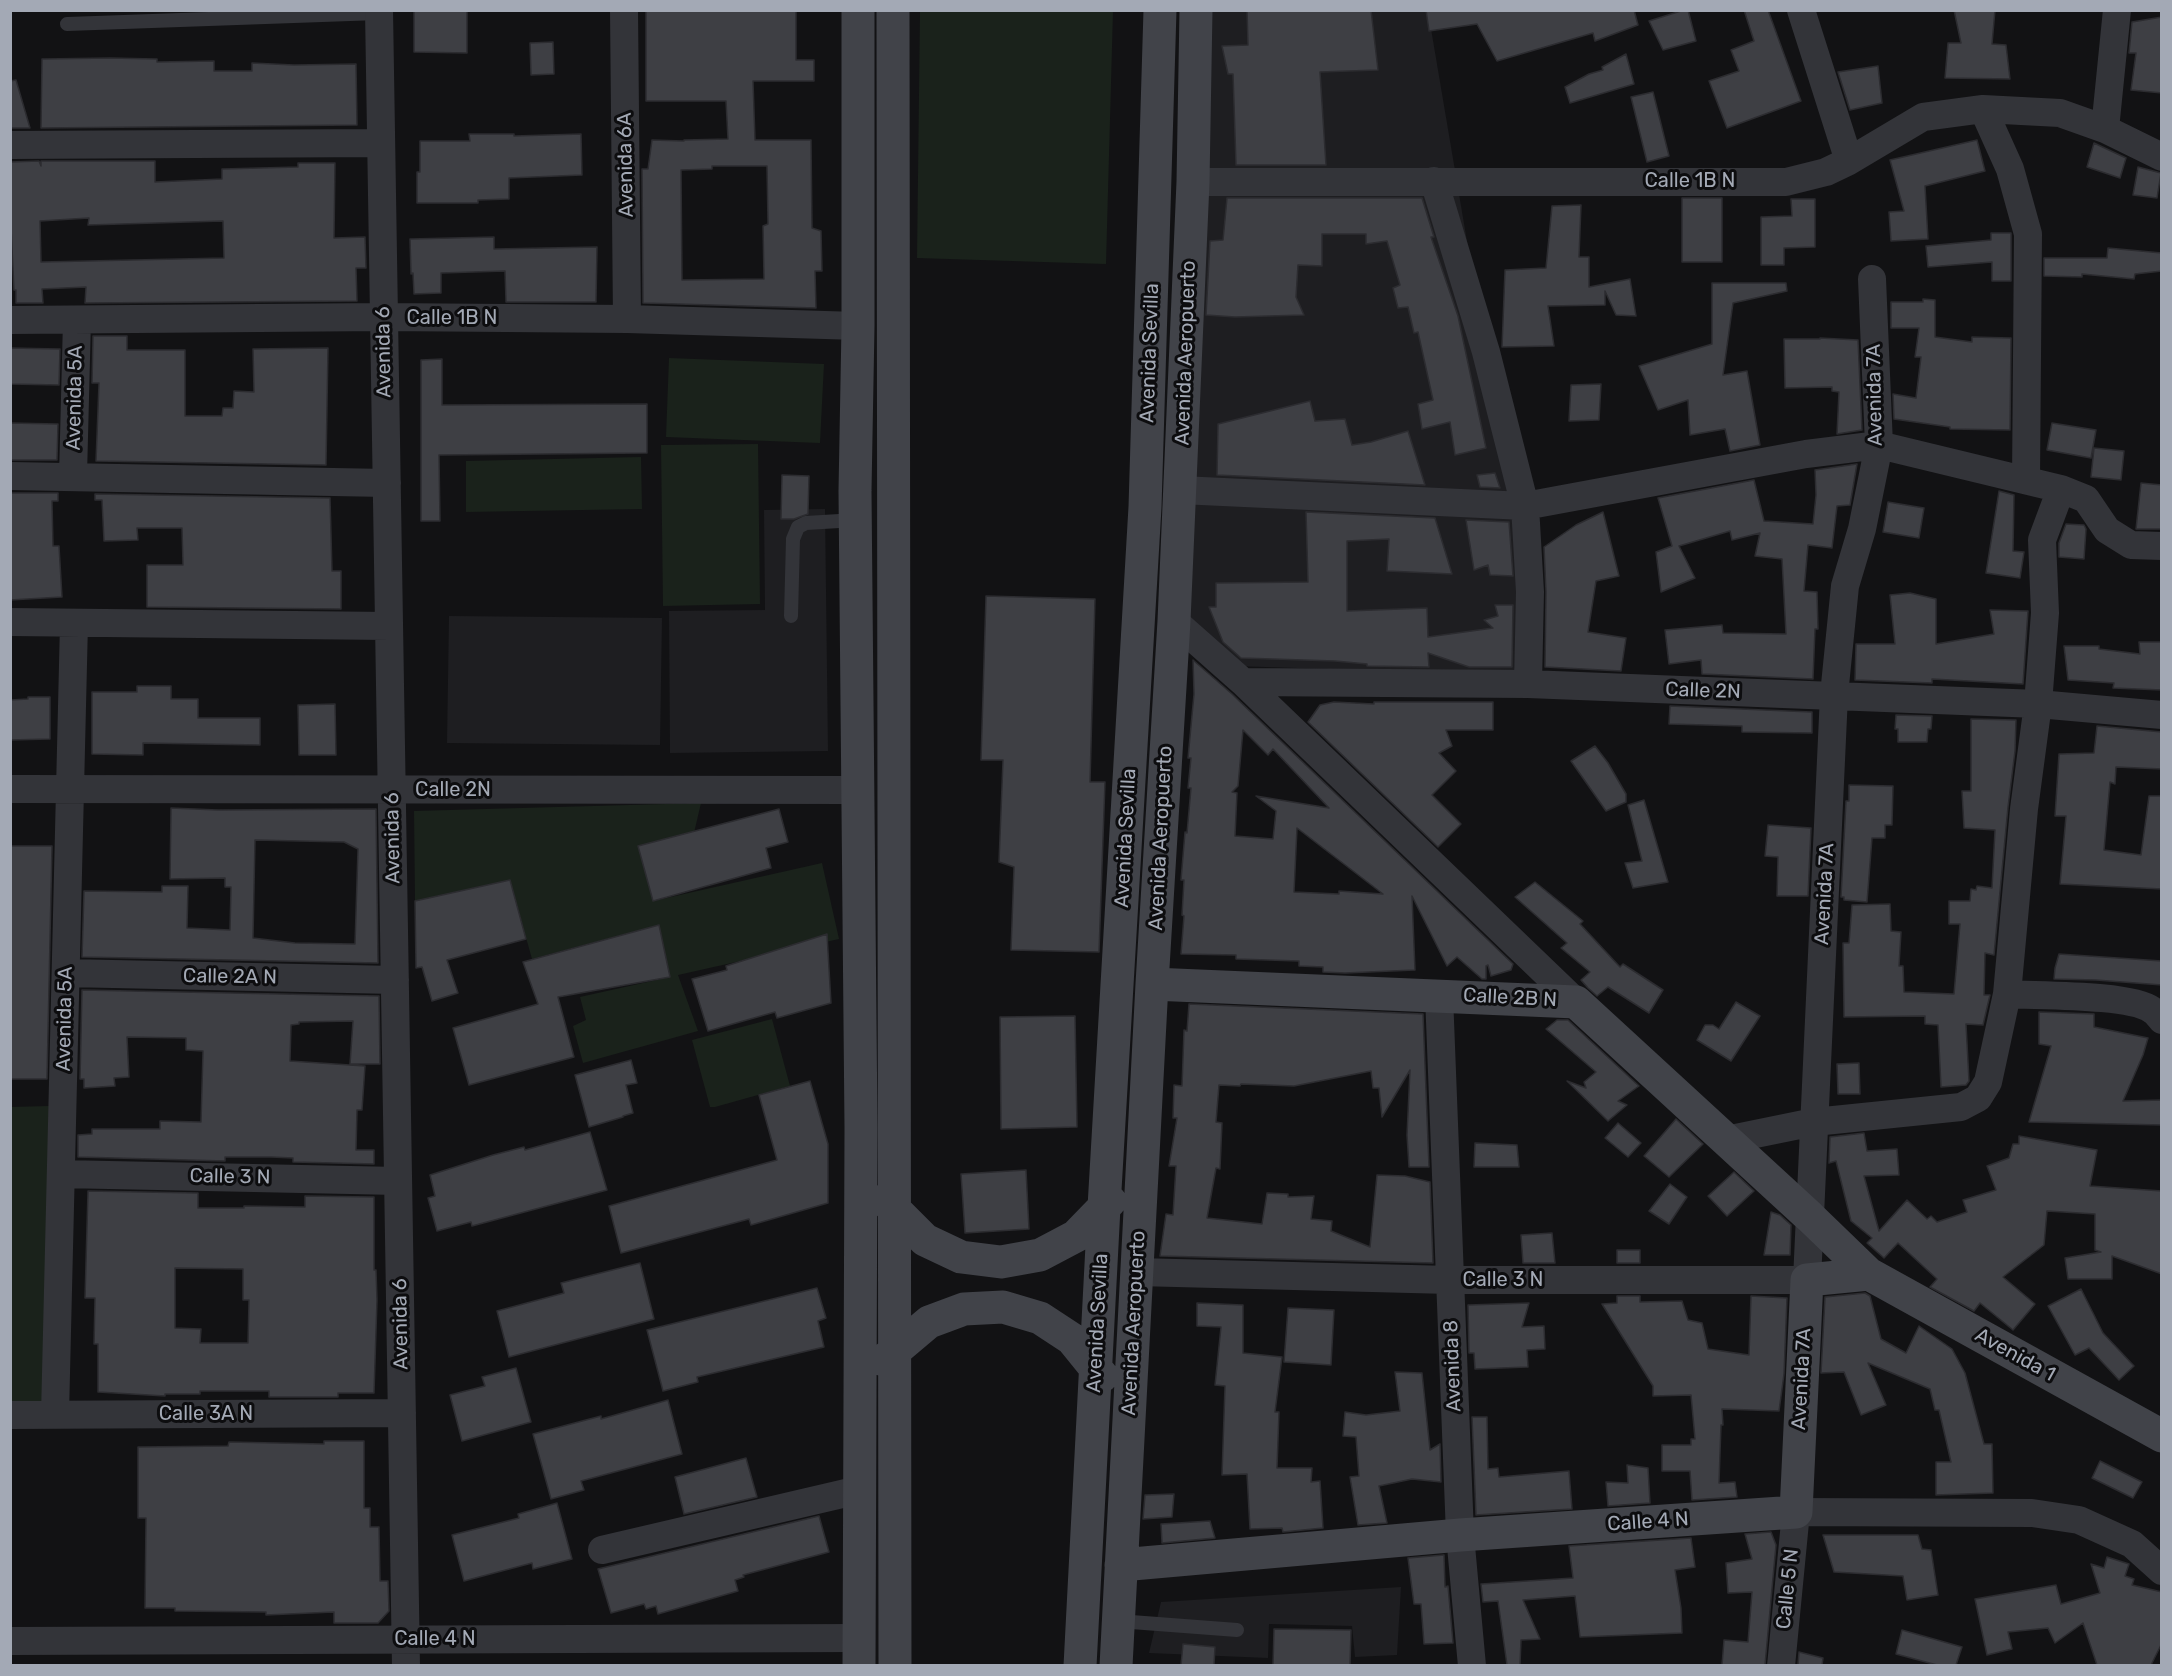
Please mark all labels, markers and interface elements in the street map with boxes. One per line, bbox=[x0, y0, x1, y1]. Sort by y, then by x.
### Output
street label: Avenida 6A bbox=[613, 112, 639, 218]
street label: Calle 1B N bbox=[1645, 169, 1735, 193]
street label: Avenida Aeropuerto bbox=[1171, 260, 1201, 446]
street label: Avenida Sevilla bbox=[1136, 283, 1164, 423]
street label: Avenida 6 bbox=[371, 306, 397, 398]
street label: Calle 1B N bbox=[407, 306, 497, 330]
street label: Avenida 7A bbox=[1862, 344, 1888, 446]
street label: Avenida 5A bbox=[62, 345, 88, 451]
street label: Calle 2N bbox=[1665, 678, 1741, 704]
street label: Avenida Aeropuerto bbox=[1144, 745, 1178, 931]
street label: Avenida Sevilla bbox=[1110, 768, 1142, 908]
street label: Calle 2N bbox=[415, 778, 491, 802]
street label: Avenida 6 bbox=[380, 792, 406, 884]
street label: Avenida 7A bbox=[1810, 842, 1840, 946]
street label: Calle 2A N bbox=[183, 964, 277, 990]
street label: Avenida 5A bbox=[52, 966, 78, 1072]
street label: Calle 2B N bbox=[1462, 984, 1558, 1012]
street label: Calle 3 N bbox=[189, 1164, 271, 1190]
street label: Avenida Aeropuerto bbox=[1117, 1230, 1151, 1416]
street label: Avenida Sevilla bbox=[1082, 1253, 1114, 1393]
street label: Calle 3 N bbox=[1463, 1268, 1543, 1292]
street label: Avenida 6 bbox=[388, 1278, 414, 1370]
street label: Avenida 8 bbox=[1439, 1320, 1467, 1412]
street label: Avenida 1 bbox=[1971, 1323, 2059, 1387]
street label: Avenida 7A bbox=[1787, 1327, 1817, 1431]
street label: Calle 3A N bbox=[159, 1402, 253, 1426]
street label: Calle 4 N bbox=[1607, 1507, 1689, 1537]
street label: Calle 5 N bbox=[1772, 1548, 1804, 1630]
street label: Calle 4 N bbox=[394, 1627, 476, 1651]

